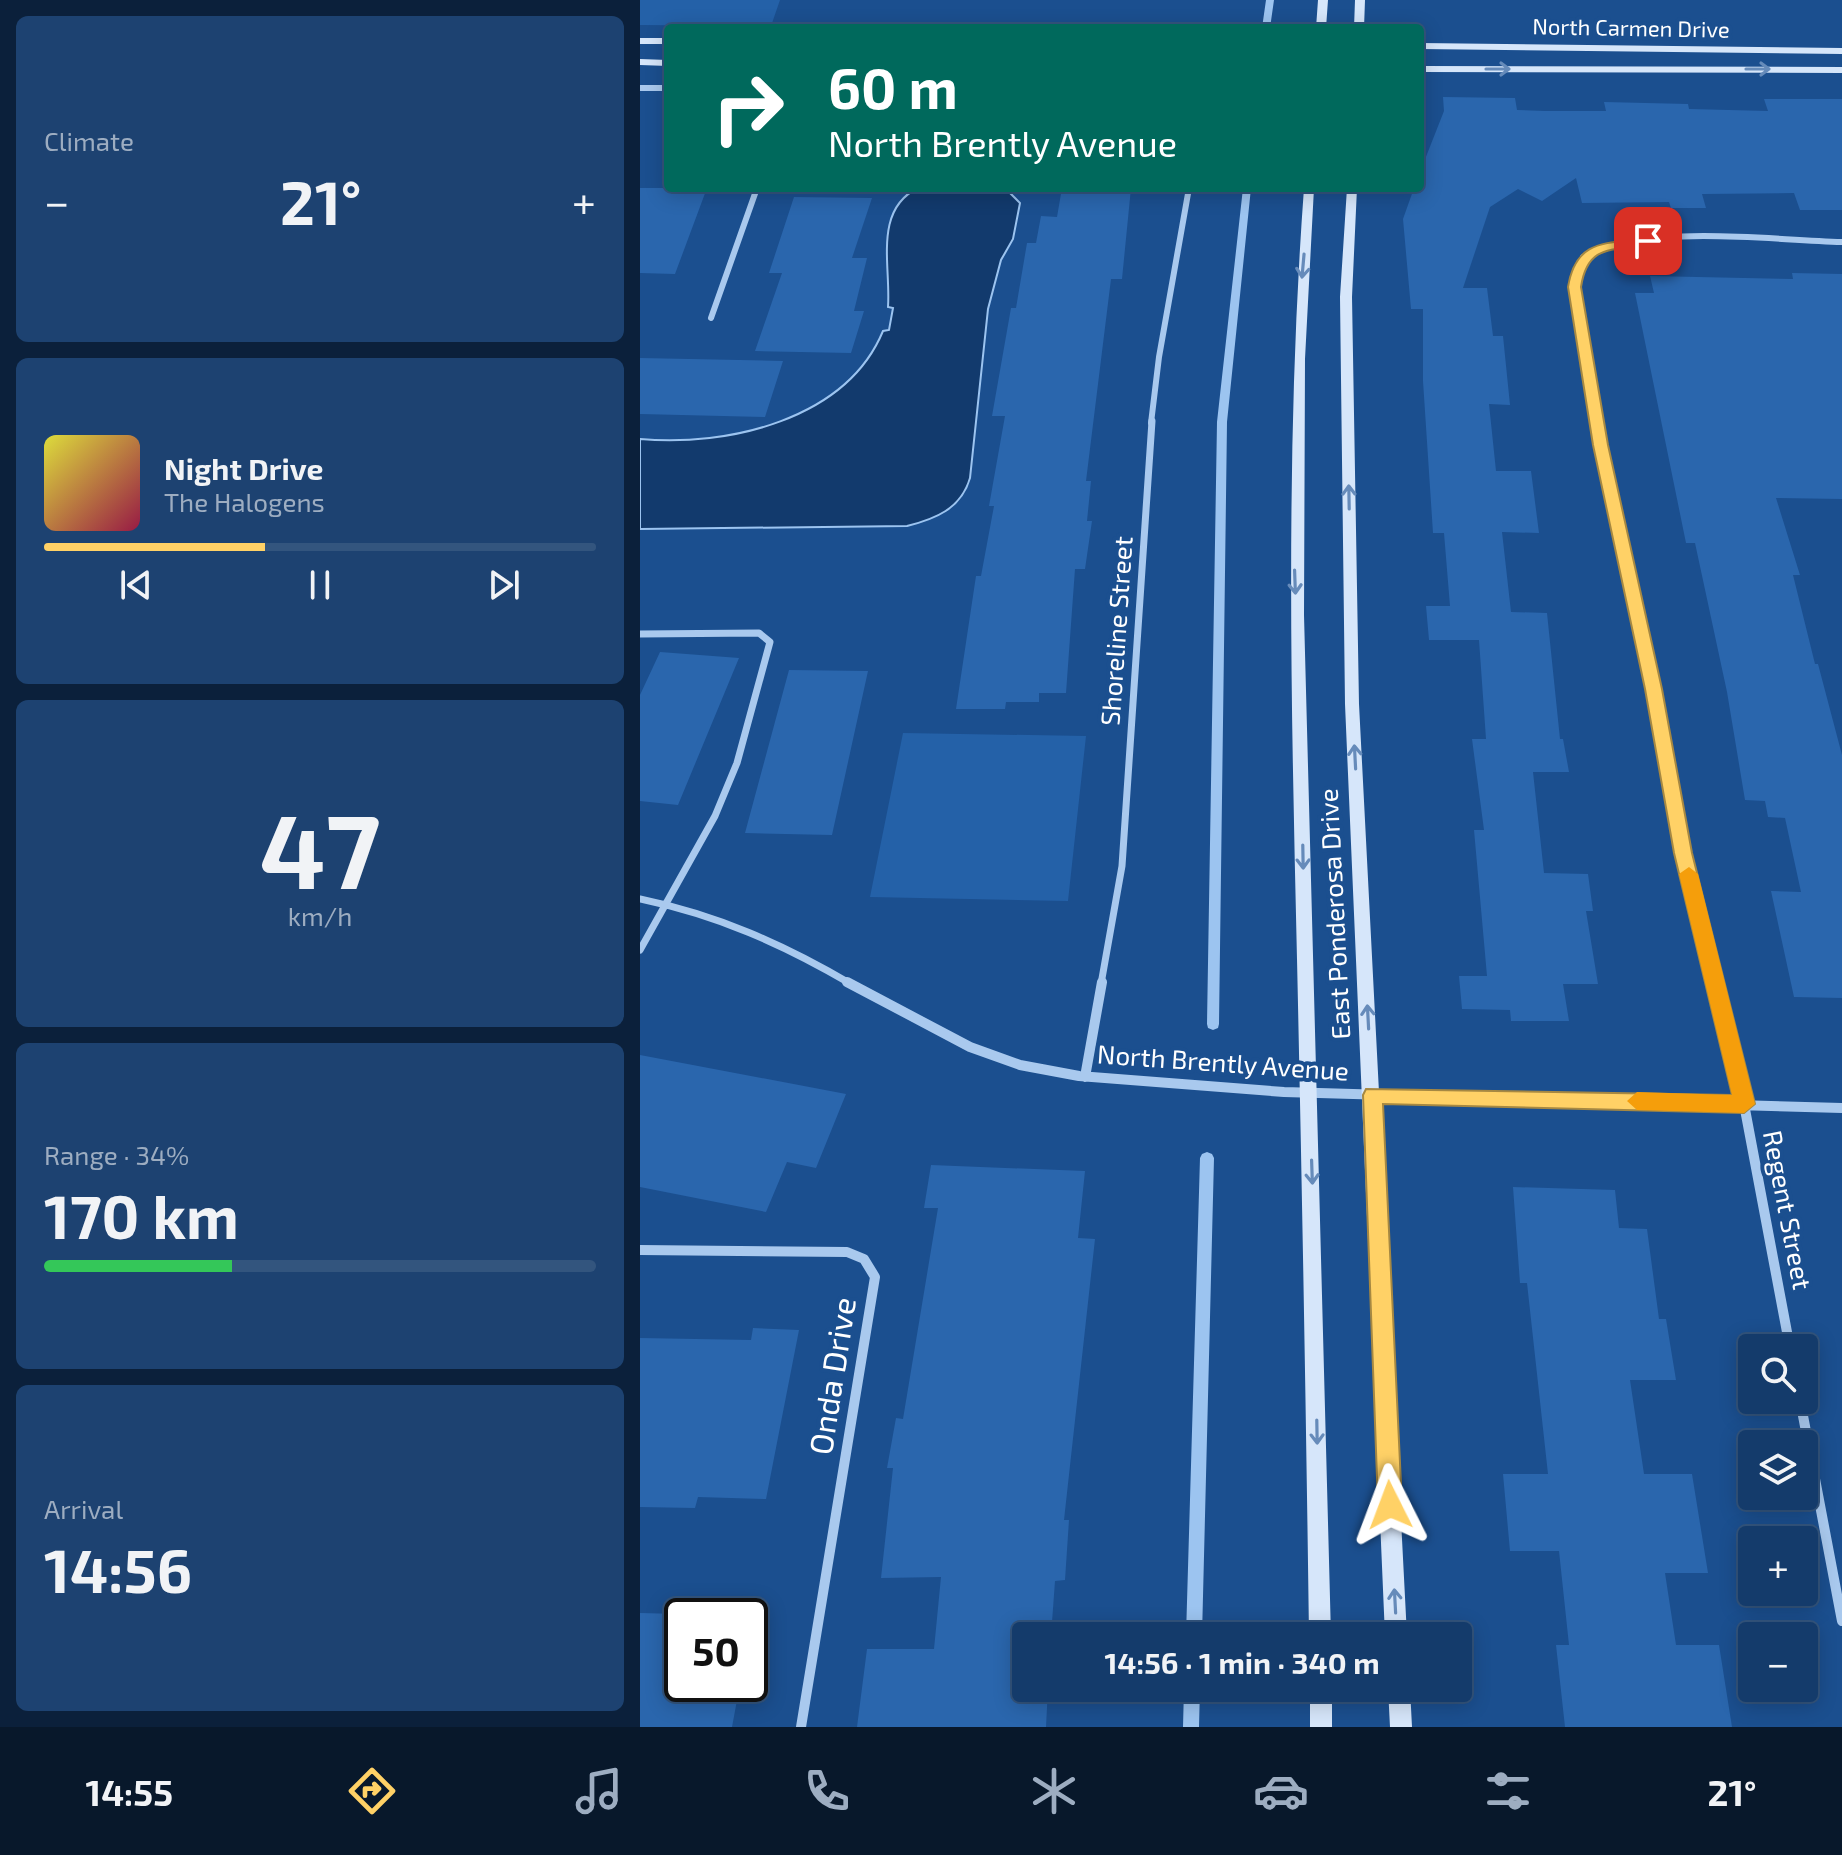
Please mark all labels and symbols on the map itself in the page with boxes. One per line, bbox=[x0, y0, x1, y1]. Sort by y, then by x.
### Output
street label: North Carmen Drive bbox=[1532, 12, 1730, 42]
one-way arrow bbox=[1484, 61, 1511, 77]
one-way arrow bbox=[1744, 61, 1771, 77]
pin bbox=[1614, 207, 1682, 275]
one-way arrow bbox=[1295, 252, 1310, 279]
one-way arrow bbox=[1342, 484, 1357, 511]
street label: Shoreline Street bbox=[1093, 535, 1138, 727]
one-way arrow bbox=[1288, 568, 1303, 595]
one-way arrow bbox=[1347, 744, 1362, 771]
street label: East Ponderosa Drive bbox=[1311, 788, 1356, 1040]
one-way arrow bbox=[1295, 843, 1310, 870]
one-way arrow bbox=[1360, 1004, 1375, 1031]
street label: North Brently Avenue bbox=[1096, 1037, 1350, 1086]
street label: Regent Street bbox=[1758, 1128, 1819, 1292]
one-way arrow bbox=[1304, 1158, 1319, 1185]
street label: Onda Drive bbox=[800, 1294, 862, 1457]
one-way arrow bbox=[1309, 1418, 1325, 1445]
position arrow bbox=[1348, 1463, 1432, 1547]
one-way arrow bbox=[1387, 1588, 1402, 1615]
speed limit sign: 50 bbox=[664, 1598, 768, 1702]

